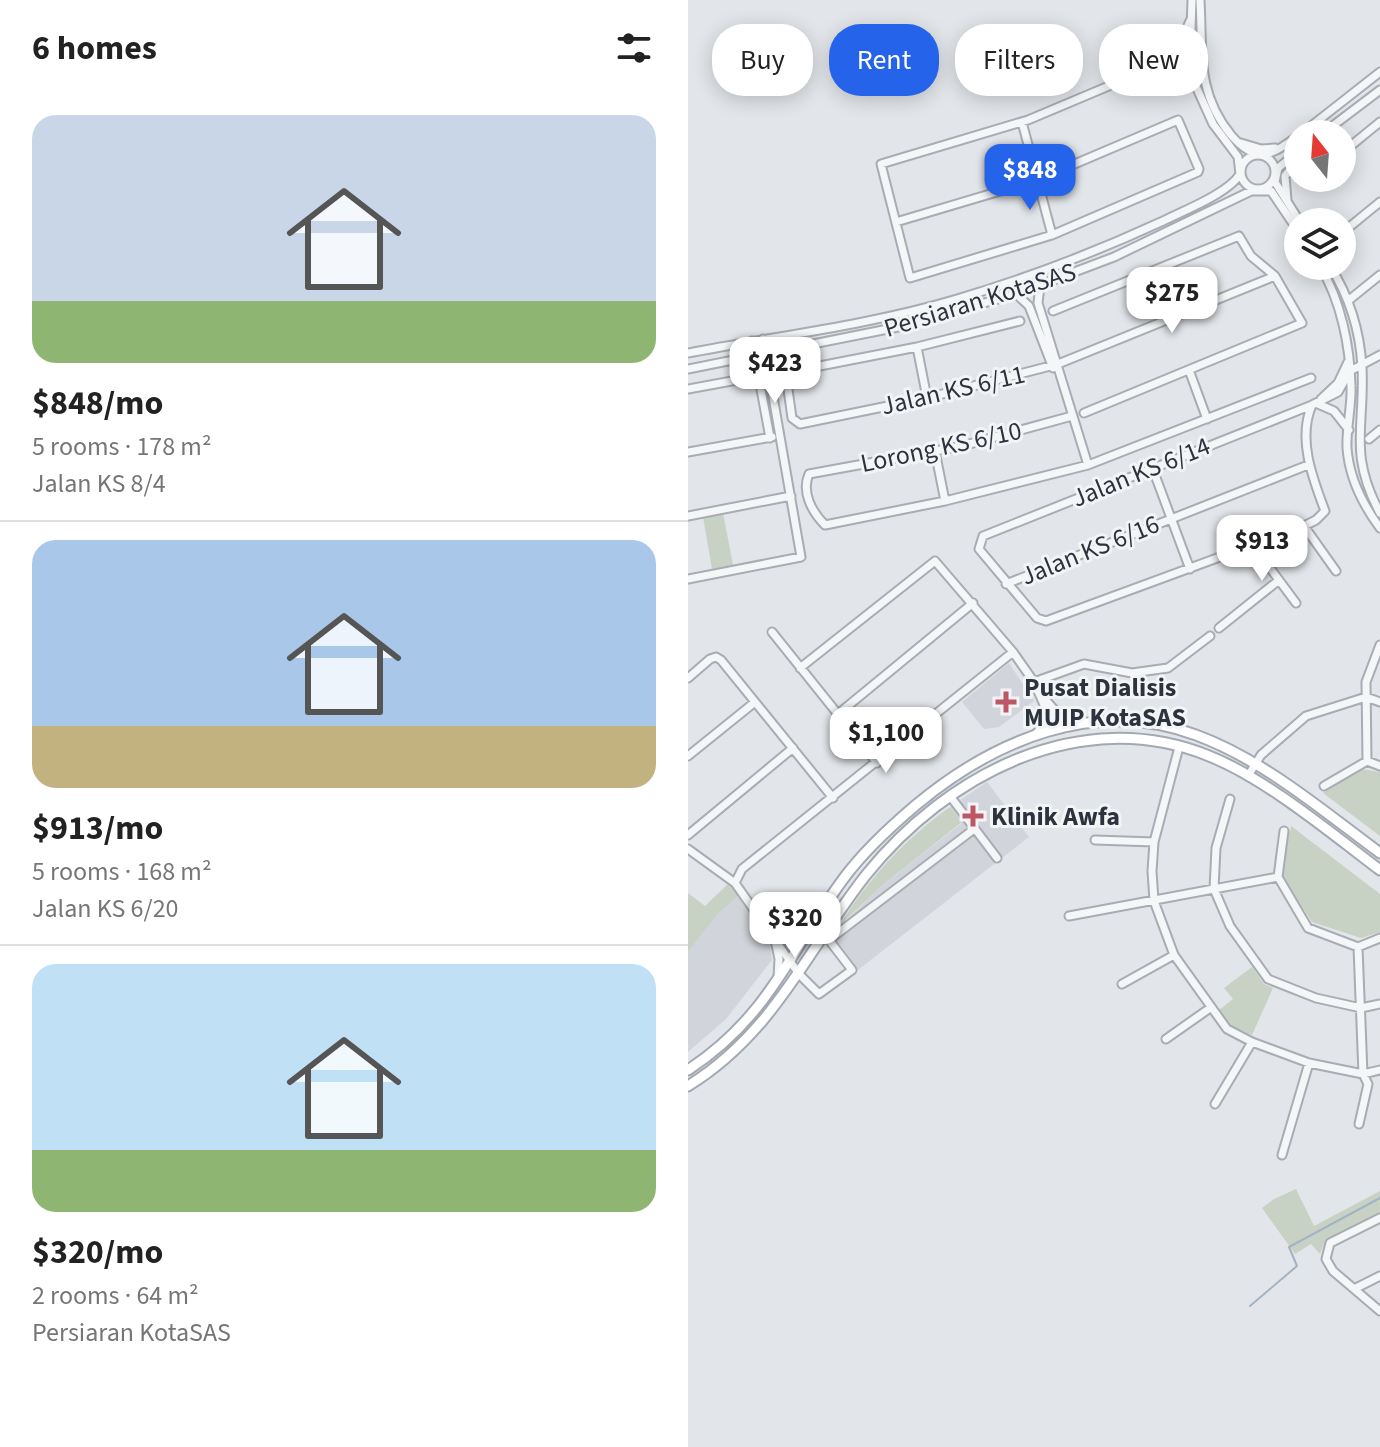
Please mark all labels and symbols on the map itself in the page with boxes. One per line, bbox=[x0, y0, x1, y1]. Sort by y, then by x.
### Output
north arrow bbox=[1284, 120, 1356, 192]
pin: $848 bbox=[983, 144, 1077, 212]
street label: Persiaran KotaSAS bbox=[879, 253, 1081, 347]
pin: $275 bbox=[1125, 267, 1219, 335]
pin: $423 bbox=[728, 337, 822, 405]
street label: Jalan KS 6/11 bbox=[877, 355, 1029, 425]
street label: Lorong KS 6/10 bbox=[857, 412, 1025, 482]
street label: Jalan KS 6/14 bbox=[1066, 427, 1216, 517]
street label: Jalan KS 6/16 bbox=[1015, 505, 1165, 595]
pin: $913 bbox=[1215, 515, 1309, 583]
place label: Pusat Dialisis MUIP KotaSAS bbox=[1024, 669, 1186, 736]
marker: Pusat Dialisis MUIP KotaSAS bbox=[995, 691, 1017, 713]
pin: $1,100 bbox=[821, 707, 951, 775]
place label: Klinik Awfa bbox=[991, 798, 1120, 835]
marker: Klinik Awfa bbox=[962, 805, 984, 827]
pin: $320 bbox=[748, 892, 842, 960]

